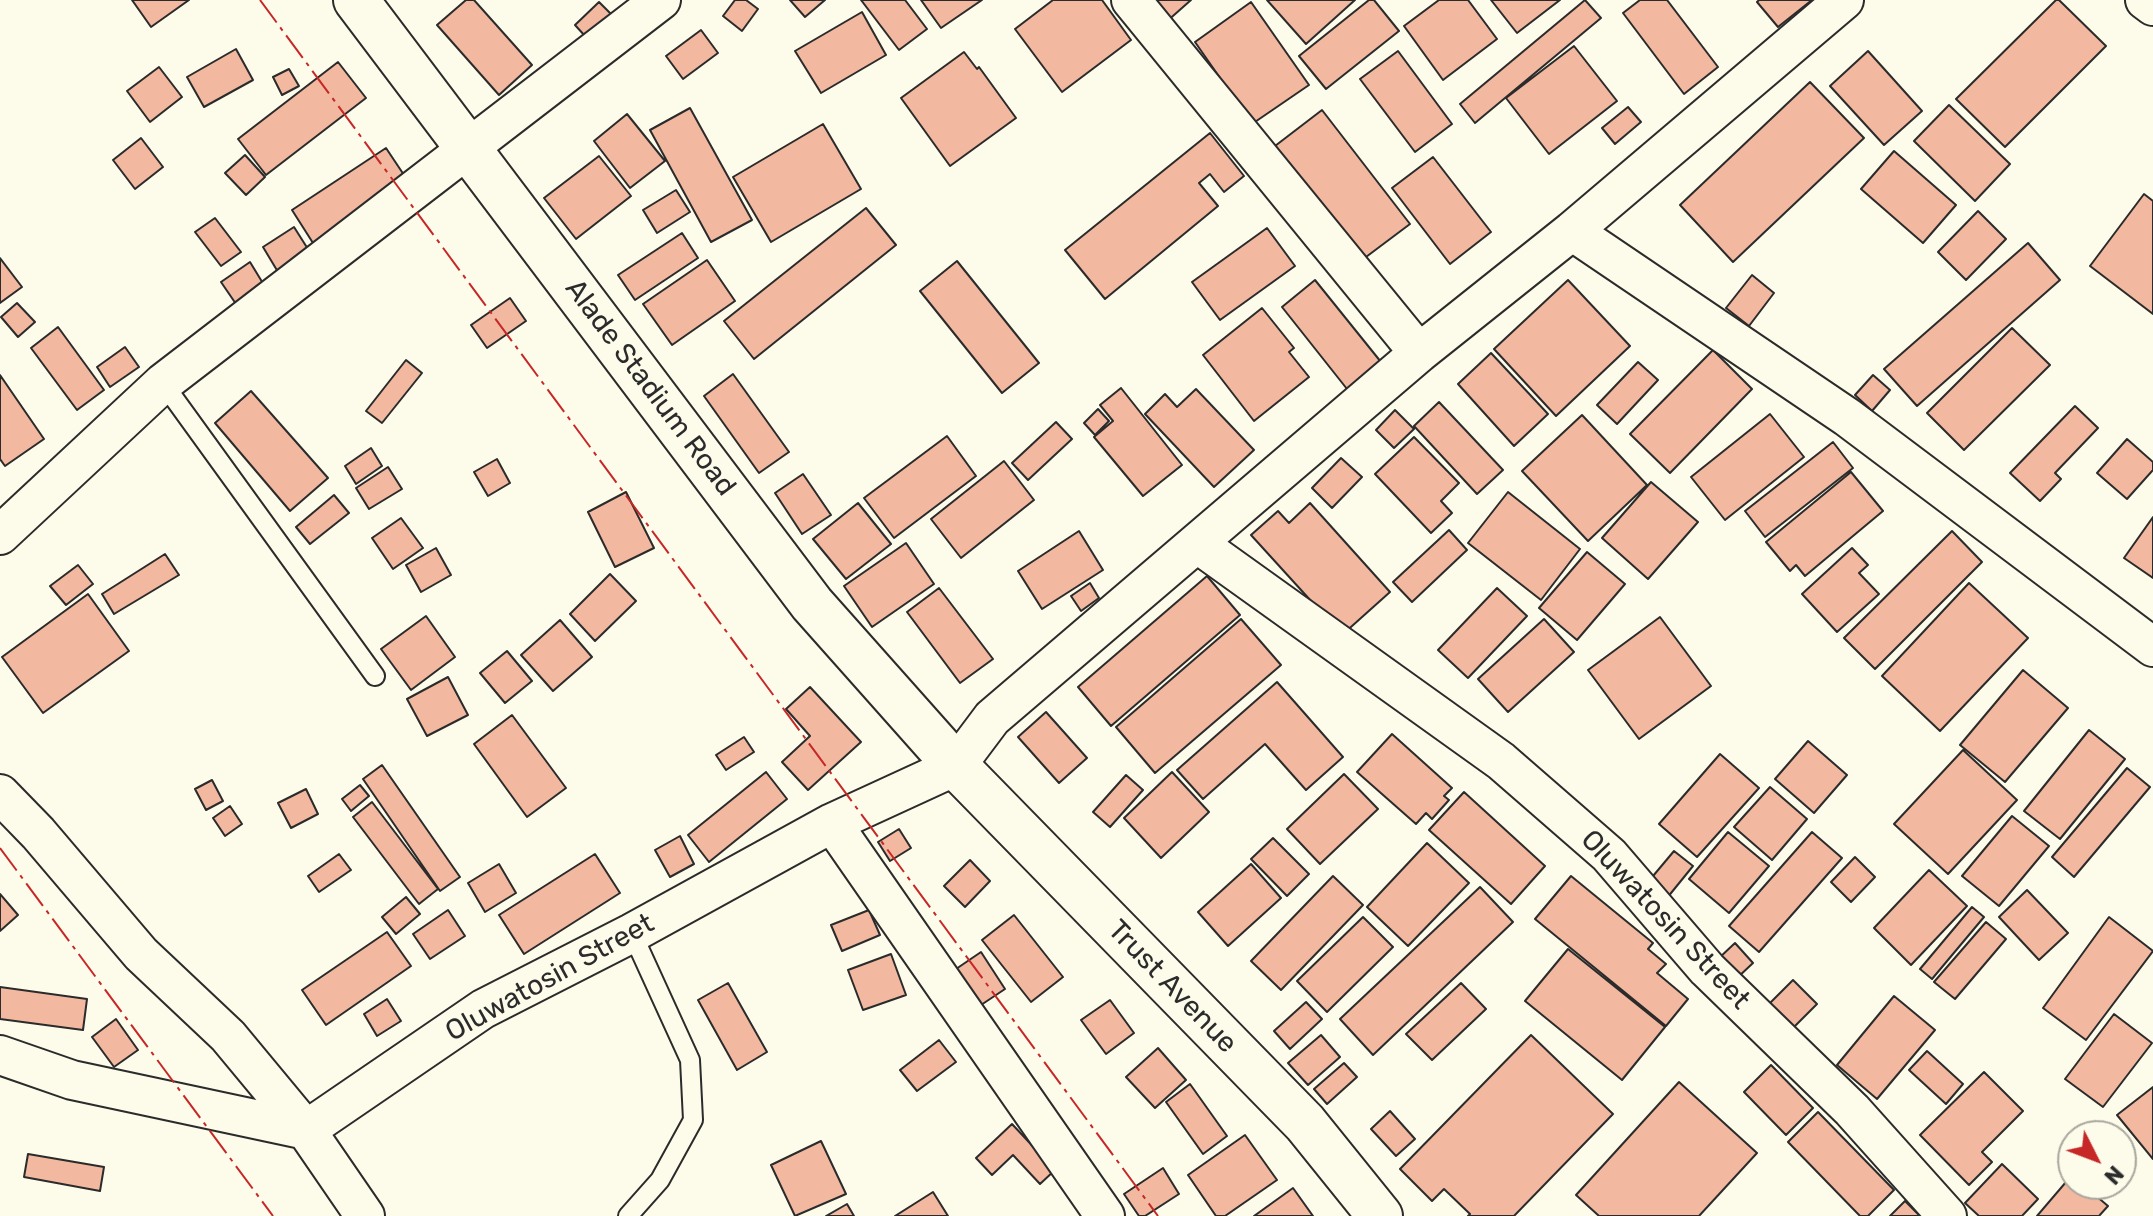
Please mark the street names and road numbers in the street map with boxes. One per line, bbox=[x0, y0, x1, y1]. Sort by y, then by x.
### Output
street label: Alade Stadium Road bbox=[558, 273, 742, 503]
street label: Oluwatosin Street bbox=[1573, 823, 1757, 1017]
street label: Oluwatosin Street bbox=[440, 907, 660, 1049]
street label: Trust Avenue bbox=[1100, 914, 1244, 1060]

